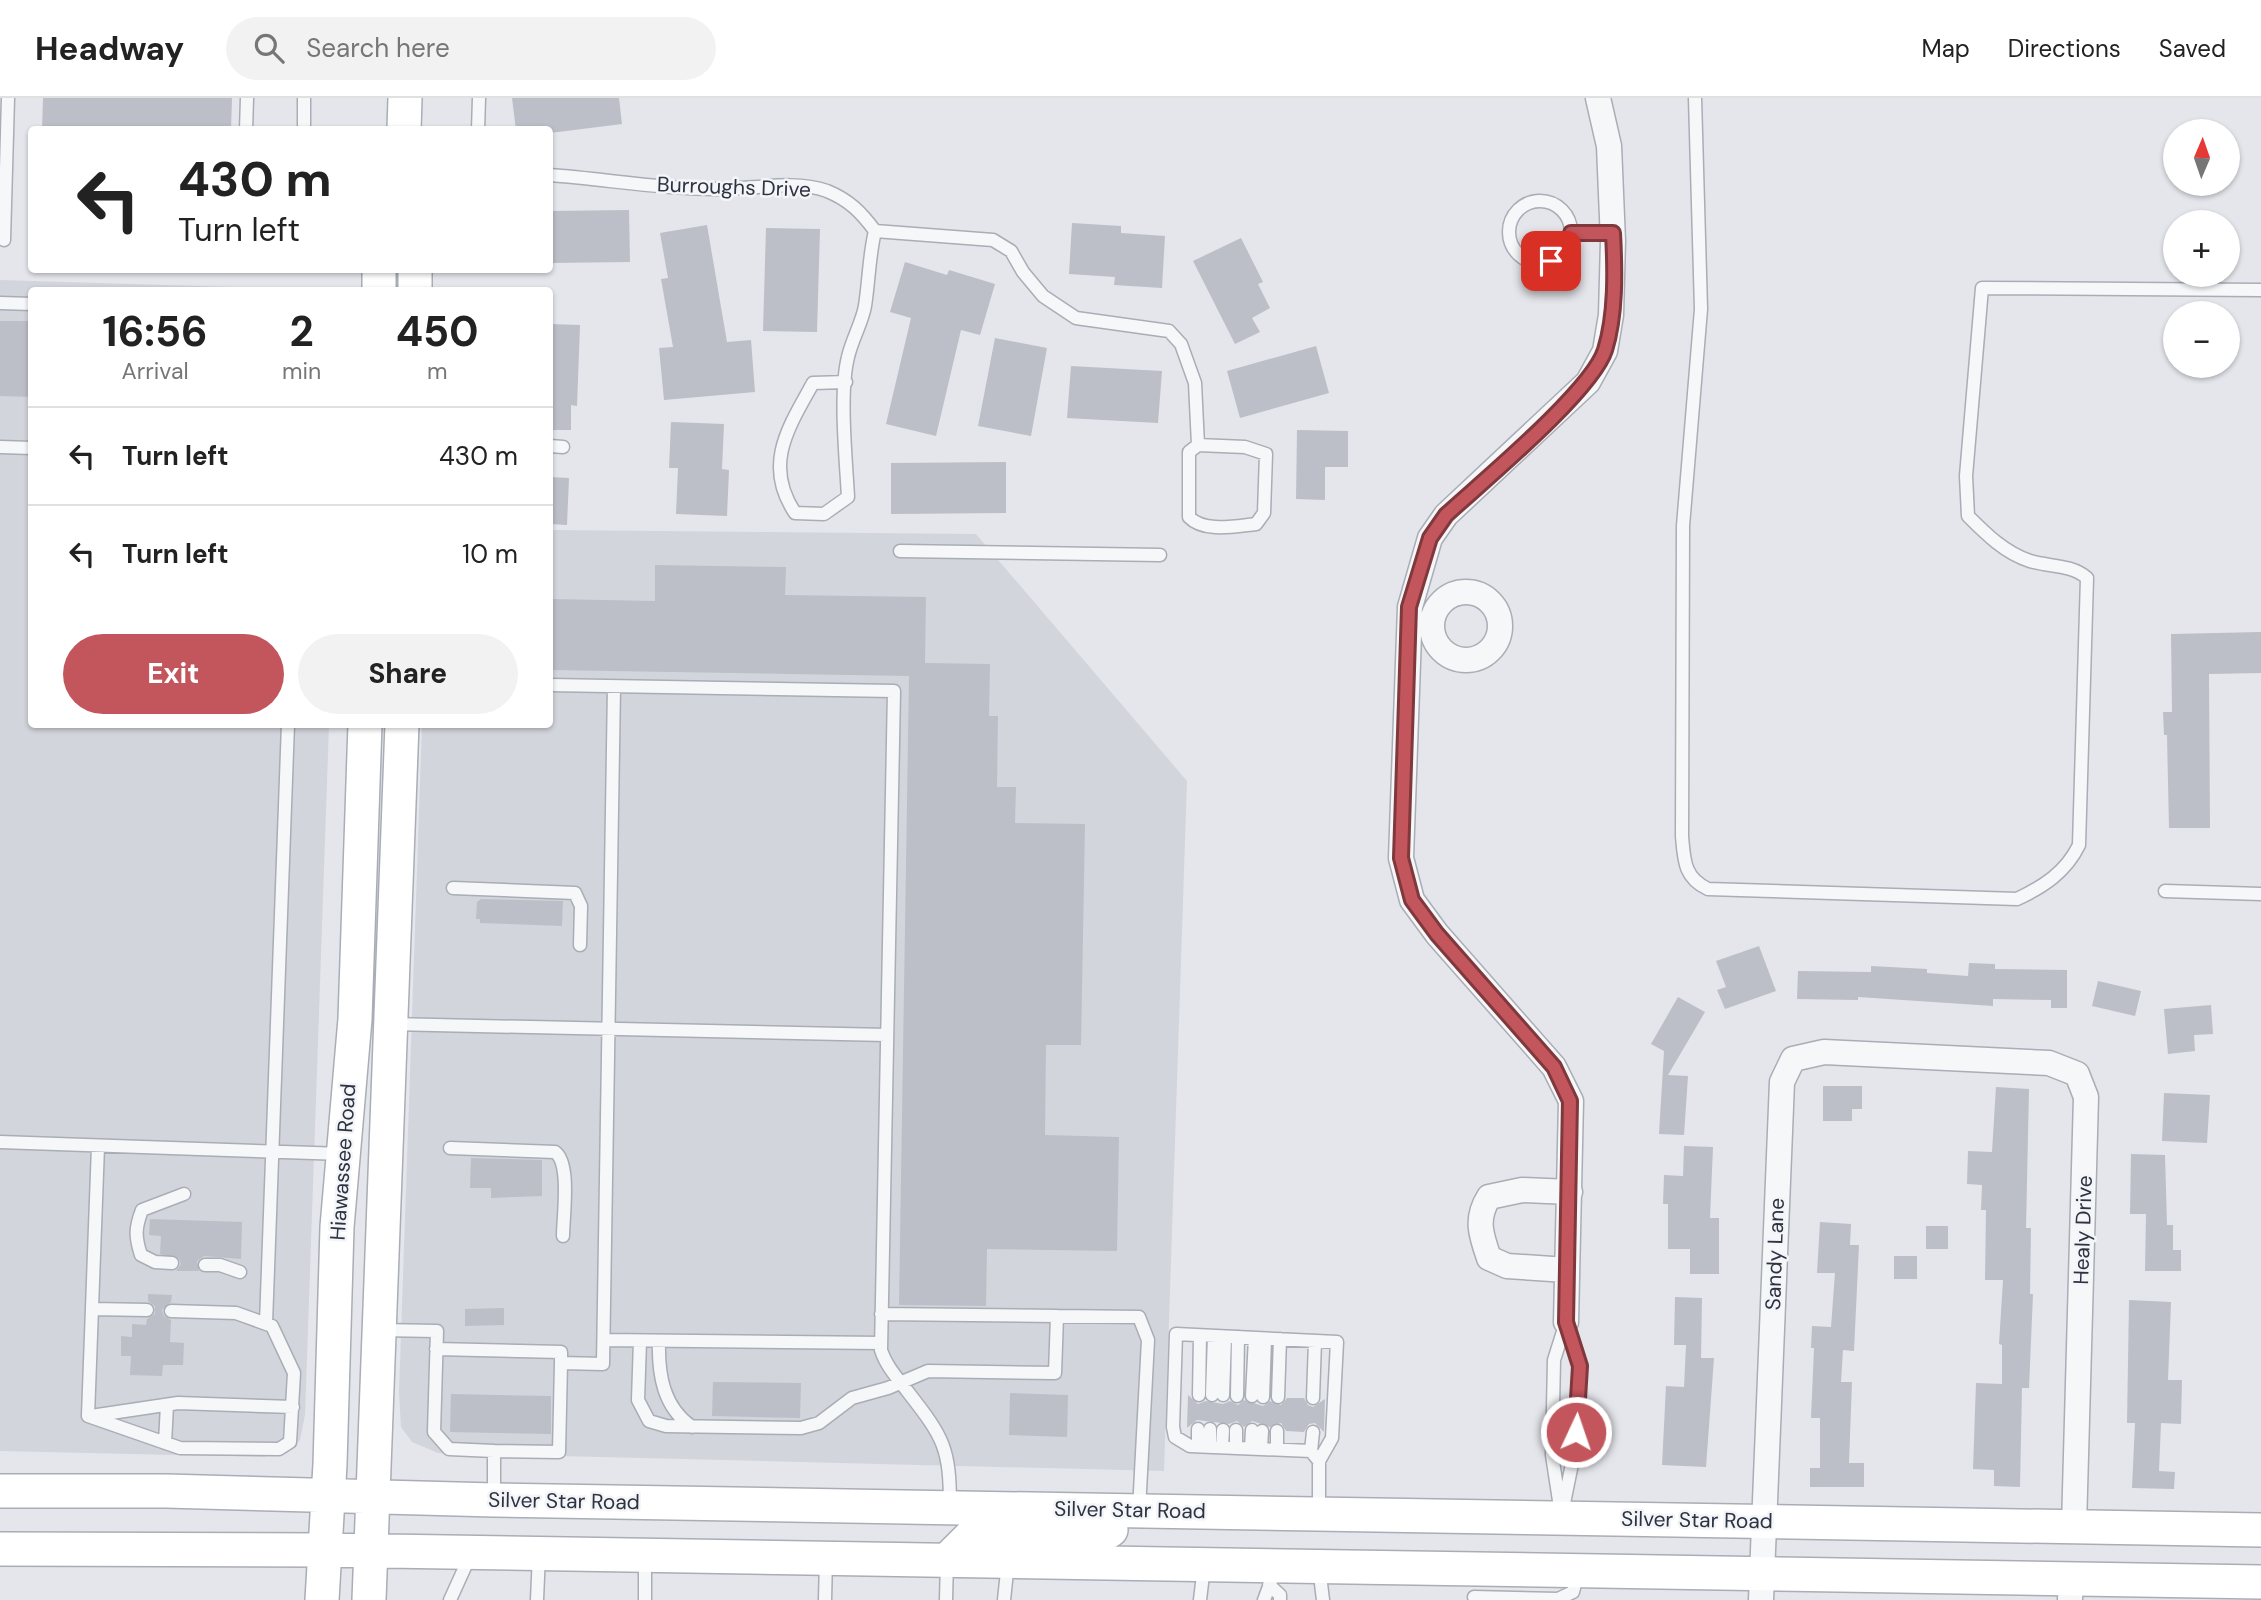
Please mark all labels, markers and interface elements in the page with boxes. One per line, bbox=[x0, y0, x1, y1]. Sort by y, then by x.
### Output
search box bbox=[226, 17, 716, 80]
text: Headway bbox=[35, 27, 184, 70]
icon: search bbox=[250, 29, 288, 67]
text: Search here bbox=[306, 31, 450, 65]
text: Map bbox=[1922, 33, 1970, 64]
text: Directions bbox=[2008, 33, 2121, 64]
text: Saved bbox=[2159, 33, 2226, 64]
north arrow bbox=[2163, 119, 2240, 196]
map controls bbox=[2163, 119, 2240, 378]
text: 430 m bbox=[178, 147, 332, 211]
icon: left bbox=[63, 154, 154, 245]
street label: Burroughs Drive bbox=[657, 170, 811, 204]
text: Turn left bbox=[178, 209, 300, 251]
button: + bbox=[2163, 210, 2240, 287]
pin bbox=[1521, 231, 1581, 291]
icon: arrive bbox=[1532, 242, 1570, 280]
button: − bbox=[2163, 301, 2240, 378]
text: 16:56 bbox=[102, 304, 208, 359]
text: 2 bbox=[290, 304, 314, 359]
text: 450 bbox=[396, 304, 479, 359]
text: Arrival bbox=[122, 356, 189, 386]
text: min bbox=[282, 356, 321, 386]
text: m bbox=[427, 356, 447, 386]
icon: left bbox=[63, 437, 101, 475]
text: Turn left bbox=[122, 439, 229, 473]
text: 430 m bbox=[439, 439, 518, 473]
icon: left bbox=[63, 535, 101, 573]
text: Turn left bbox=[122, 537, 229, 571]
text: 10 m bbox=[462, 537, 518, 571]
button: Exit bbox=[63, 634, 284, 714]
button: Share bbox=[298, 634, 518, 714]
street label: Hiawassee Road bbox=[324, 1083, 362, 1241]
street label: Healy Drive bbox=[2067, 1175, 2099, 1285]
street label: Sandy Lane bbox=[1759, 1197, 1791, 1311]
position arrow bbox=[1539, 1395, 1613, 1469]
street label: Silver Star Road bbox=[488, 1486, 640, 1516]
street label: Silver Star Road bbox=[1054, 1495, 1206, 1525]
street label: Silver Star Road bbox=[1621, 1505, 1773, 1535]

